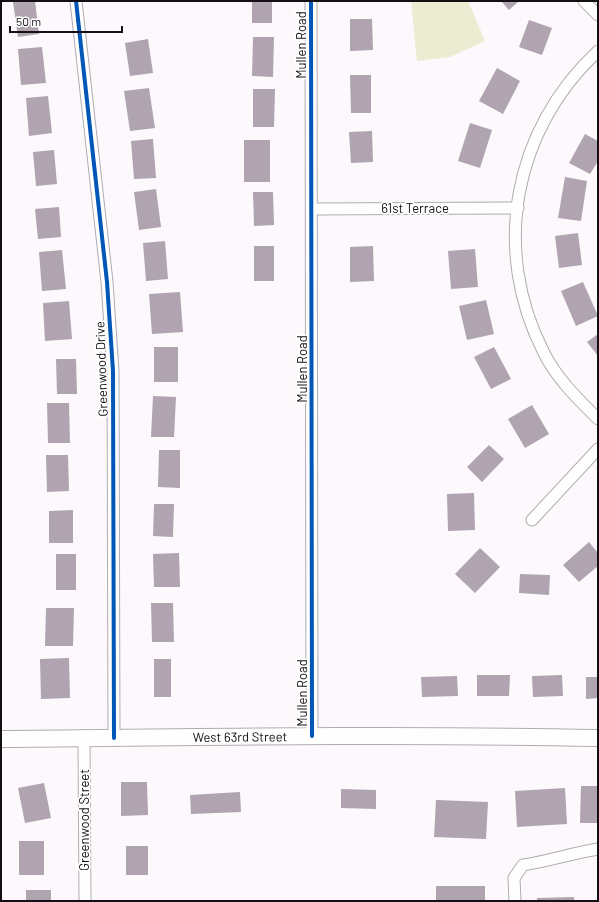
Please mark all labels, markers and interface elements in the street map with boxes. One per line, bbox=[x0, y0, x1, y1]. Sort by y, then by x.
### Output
scale bar bbox=[10, 8, 122, 34]
street label: Mullen Road bbox=[293, 11, 309, 79]
text: 50 m bbox=[16, 14, 41, 28]
street label: 61st Terrace bbox=[381, 200, 449, 216]
street label: Greenwood Drive bbox=[91, 321, 111, 417]
street label: Mullen Road bbox=[294, 335, 310, 403]
street label: Mullen Road bbox=[294, 659, 310, 727]
street label: West 63rd Street bbox=[193, 728, 287, 745]
street label: Greenwood Street bbox=[76, 769, 92, 871]

